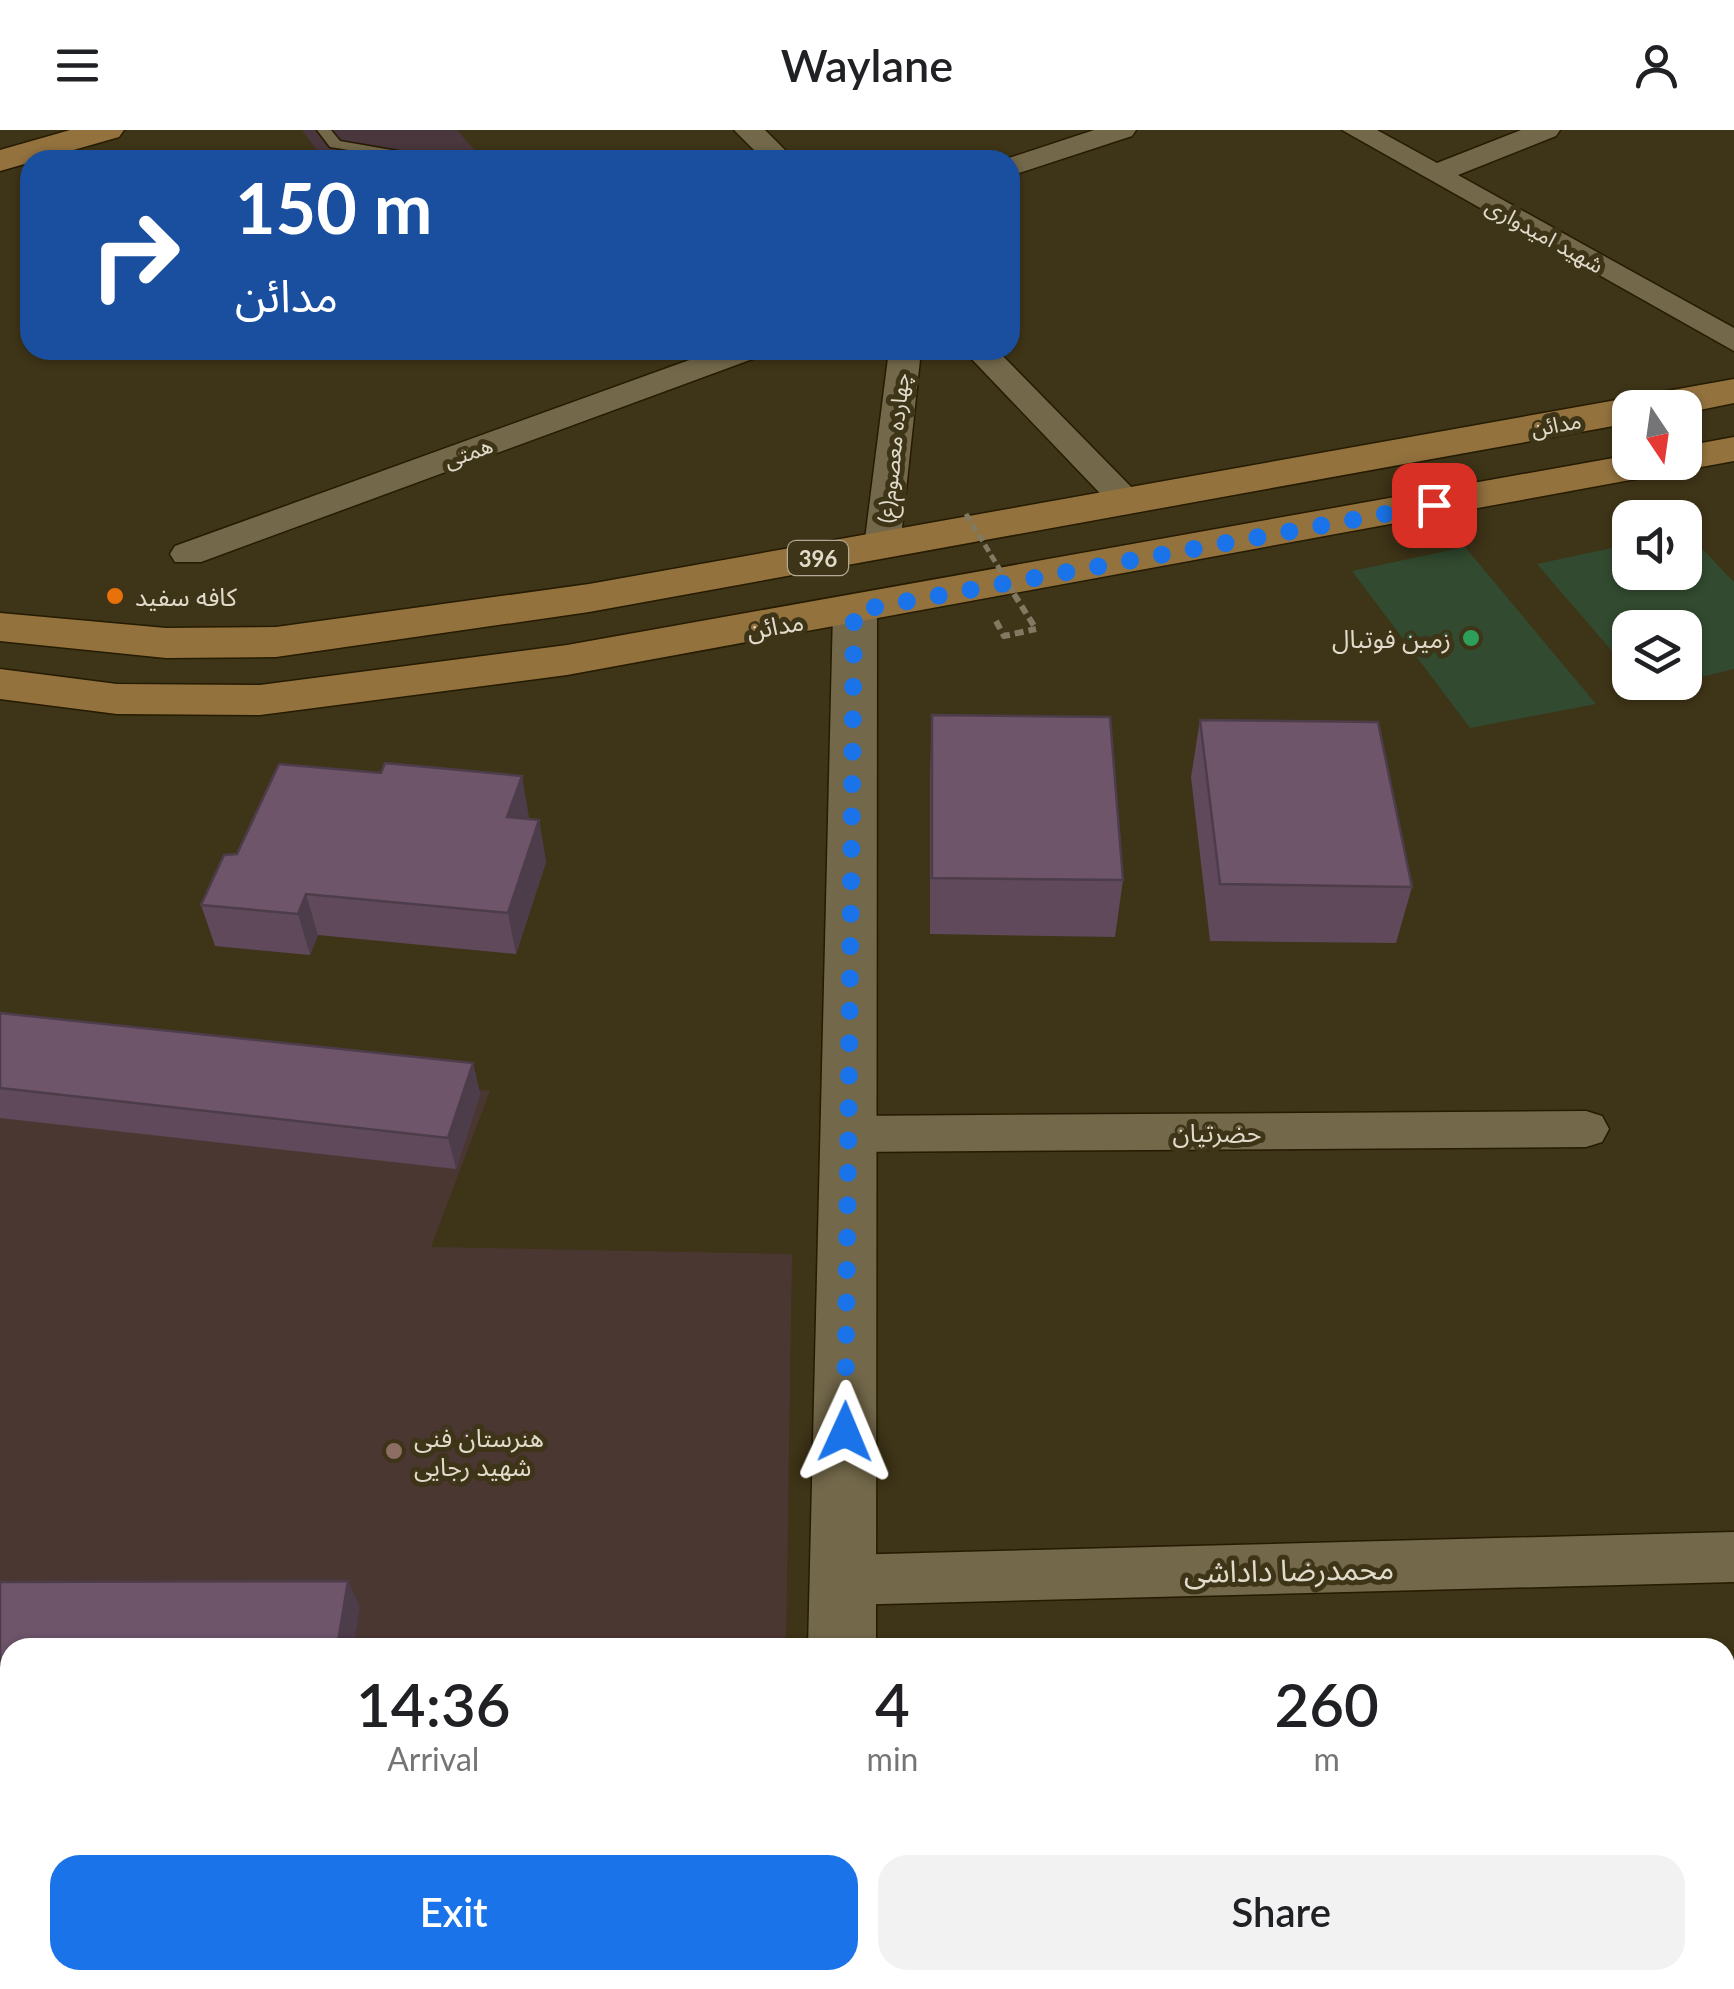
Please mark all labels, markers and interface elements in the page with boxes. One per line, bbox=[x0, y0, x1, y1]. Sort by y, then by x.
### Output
icon: menu bbox=[50, 38, 105, 93]
text: Waylane bbox=[781, 38, 953, 92]
icon: person bbox=[1629, 38, 1684, 93]
text: 150 m bbox=[235, 165, 432, 249]
icon: right bbox=[70, 190, 200, 320]
street label: شهيد امیدواری bbox=[1481, 192, 1609, 279]
text: مدائن bbox=[235, 268, 338, 322]
street label: چهارده معصوم(ع) bbox=[872, 372, 918, 525]
north arrow bbox=[1612, 390, 1702, 480]
map controls bbox=[1612, 390, 1702, 700]
street label: مدائن bbox=[1529, 406, 1583, 442]
street label: همتی bbox=[440, 431, 496, 473]
pin bbox=[1392, 463, 1477, 548]
icon: arrive bbox=[1407, 478, 1462, 533]
button: sound bbox=[1612, 500, 1702, 590]
road number: 396 bbox=[788, 541, 848, 575]
place label: کافه سفید bbox=[135, 581, 238, 611]
marker: کافه سفید bbox=[104, 585, 126, 607]
street label: مدائن bbox=[744, 605, 806, 646]
button: layers bbox=[1612, 610, 1702, 700]
place label: زمین فوتبال bbox=[1332, 623, 1451, 654]
marker: زمین فوتبال bbox=[1460, 627, 1482, 649]
street label: حضرتیان bbox=[1173, 1117, 1261, 1148]
position arrow bbox=[793, 1380, 897, 1484]
place label: هنرستان فنی شهید رجایی bbox=[414, 1422, 544, 1482]
marker: هنرستان فنی شهید رجایی bbox=[383, 1440, 405, 1462]
street label: محمدرضا داداشی bbox=[1184, 1549, 1394, 1590]
text: 14:36 bbox=[356, 1668, 511, 1740]
text: 4 bbox=[875, 1668, 910, 1740]
text: 260 bbox=[1275, 1668, 1379, 1740]
text: Arrival bbox=[387, 1739, 479, 1778]
text: min bbox=[867, 1739, 918, 1778]
text: m bbox=[1314, 1739, 1340, 1778]
button: Exit bbox=[50, 1855, 858, 1970]
button: Share bbox=[878, 1855, 1685, 1970]

